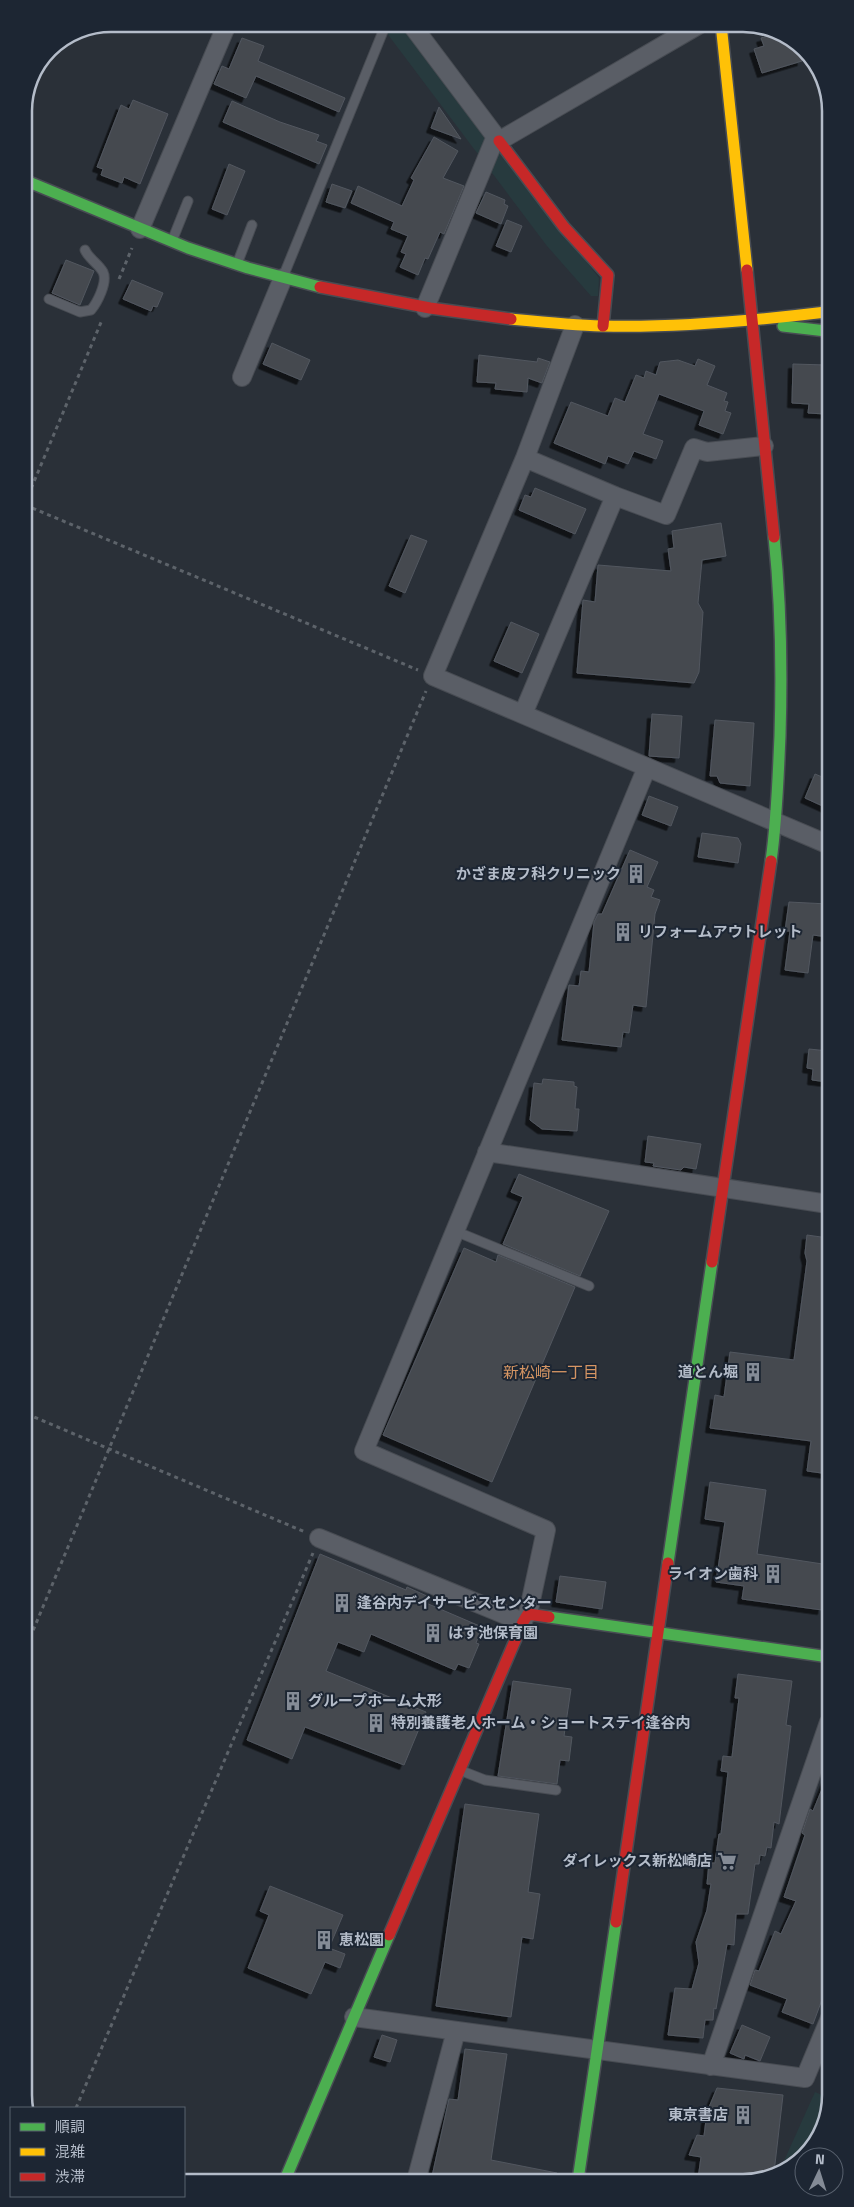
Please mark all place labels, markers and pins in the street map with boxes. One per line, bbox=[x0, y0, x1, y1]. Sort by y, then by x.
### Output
place label: かざま皮フ科クリニック bbox=[456, 862, 621, 885]
building icon: かざま皮フ科クリニック bbox=[625, 863, 647, 885]
place label: リフォームアウトレット bbox=[638, 920, 803, 943]
building icon: リフォームアウトレット bbox=[612, 921, 634, 943]
place label: 道とん堀 bbox=[678, 1360, 738, 1383]
building icon: 道とん堀 bbox=[742, 1361, 764, 1383]
place label: ライオン歯科 bbox=[668, 1562, 758, 1585]
building icon: ライオン歯科 bbox=[762, 1563, 784, 1585]
place label: 逢谷内デイサービスセンター bbox=[357, 1591, 552, 1614]
building icon: 逢谷内デイサービスセンター bbox=[331, 1592, 353, 1614]
place label: はす池保育園 bbox=[448, 1621, 538, 1644]
building icon: はす池保育園 bbox=[422, 1622, 444, 1644]
place label: グループホーム大形 bbox=[308, 1689, 442, 1712]
building icon: グループホーム大形 bbox=[282, 1690, 304, 1712]
place label: 特別養護老人ホーム・ショートステイ逢谷内 bbox=[391, 1711, 691, 1734]
building icon: 特別養護老人ホーム・ショートステイ逢谷内 bbox=[365, 1712, 387, 1734]
place label: ダイレックス新松崎店 bbox=[562, 1849, 712, 1872]
supermarket icon: ダイレックス新松崎店 bbox=[716, 1850, 738, 1872]
place label: 恵松園 bbox=[339, 1928, 384, 1951]
building icon: 恵松園 bbox=[313, 1929, 335, 1951]
place label: 東京書店 bbox=[668, 2103, 728, 2126]
building icon: 東京書店 bbox=[732, 2104, 754, 2126]

